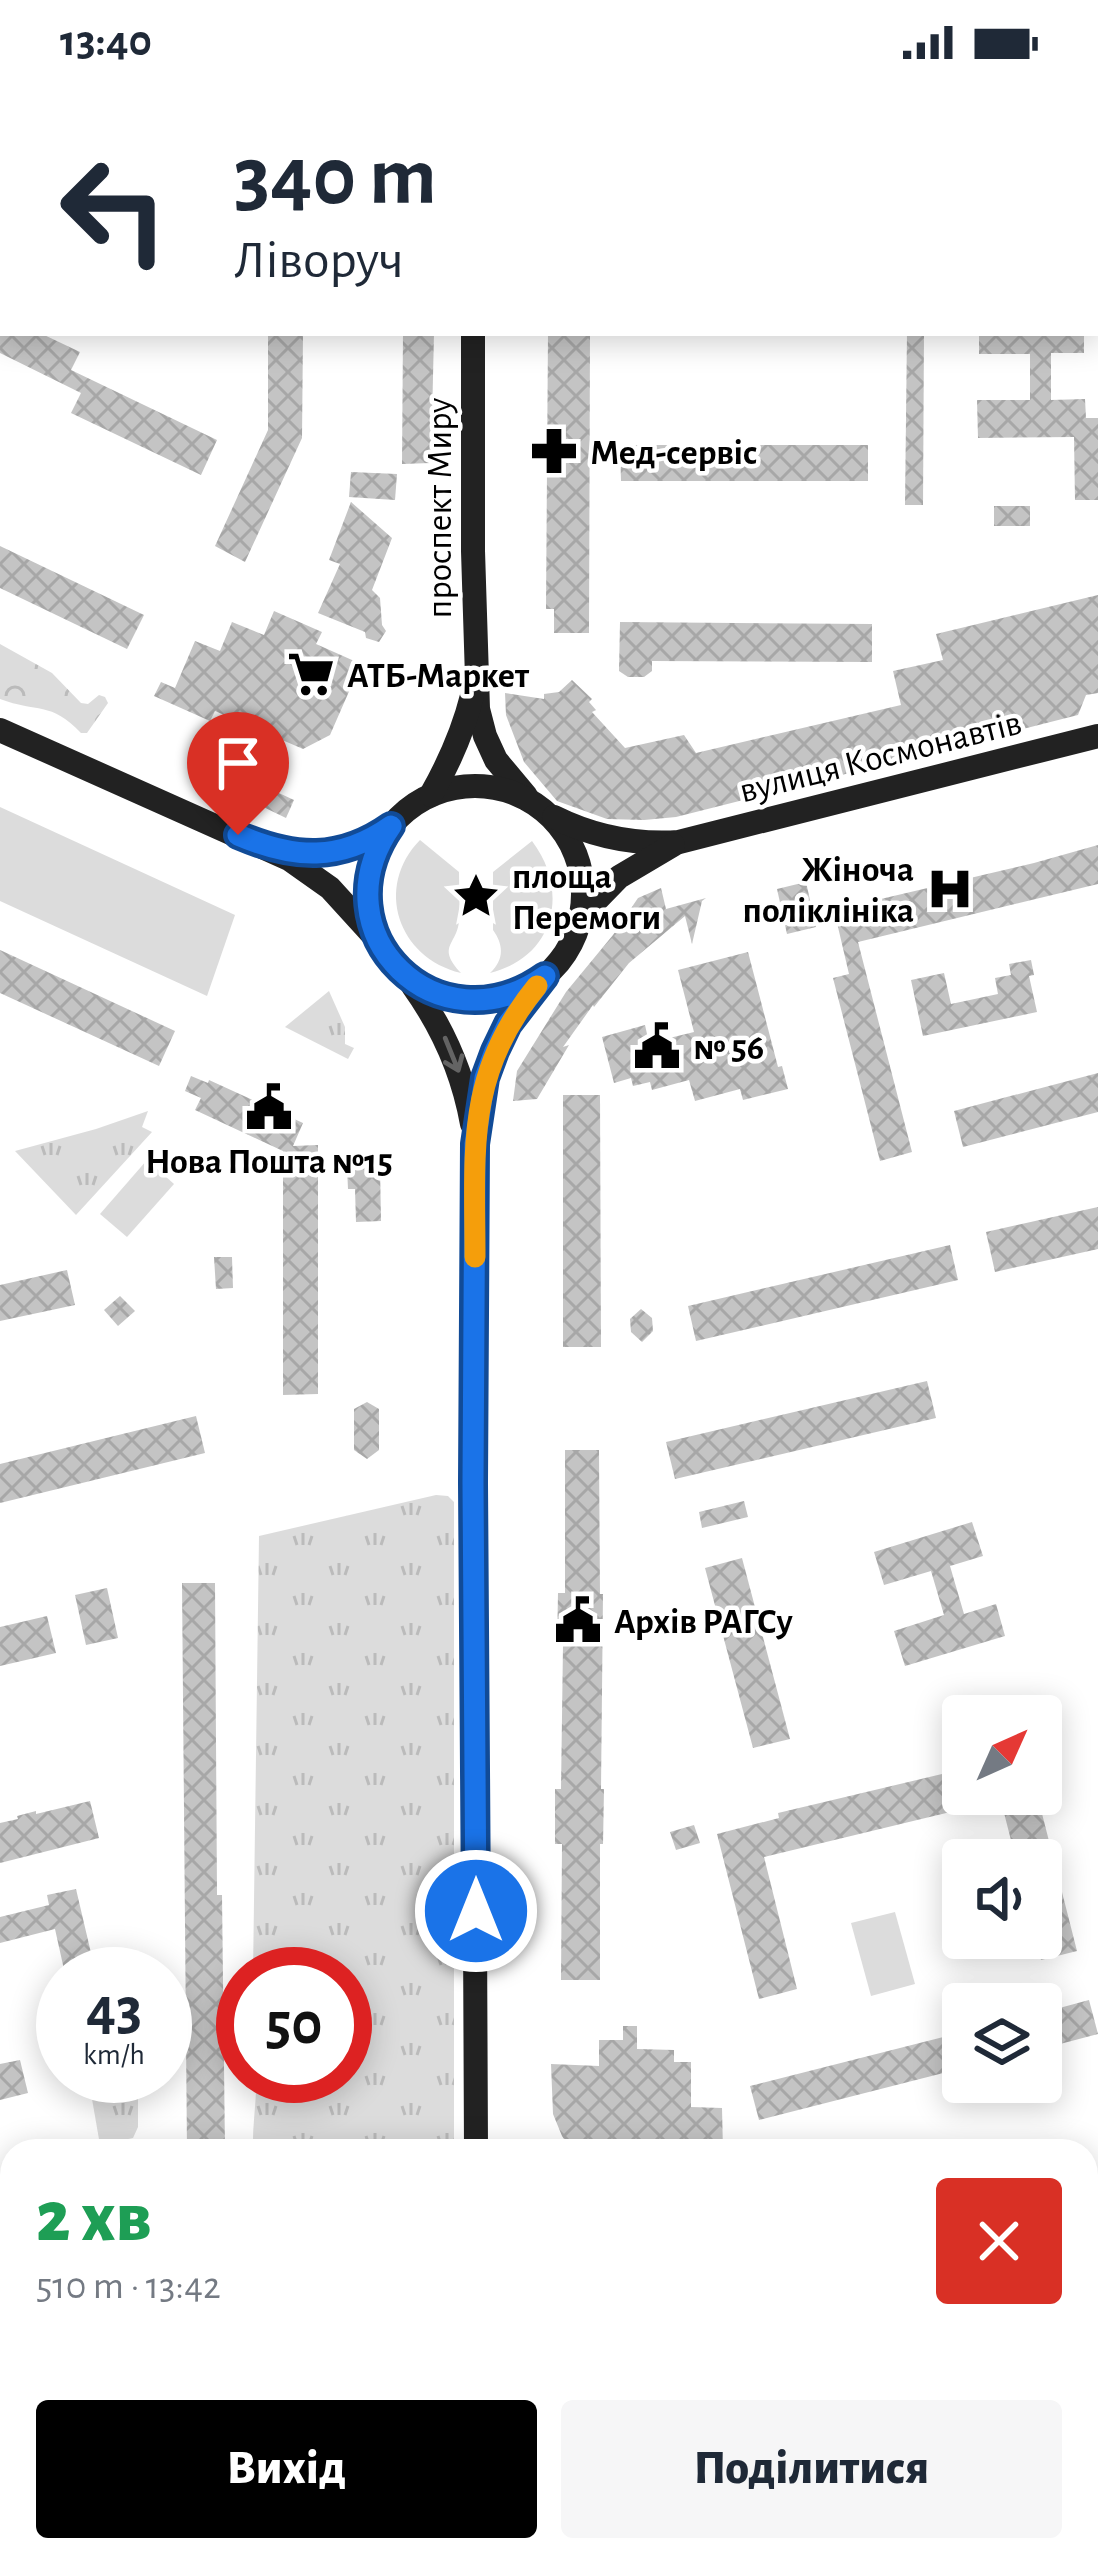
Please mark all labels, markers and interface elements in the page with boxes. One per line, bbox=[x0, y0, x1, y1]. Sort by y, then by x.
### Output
text: 13:40 bbox=[60, 19, 152, 64]
icon: left bbox=[36, 132, 192, 288]
text: 340 m bbox=[234, 136, 437, 220]
text: Ліворуч bbox=[234, 234, 404, 288]
street label: проспект Миру bbox=[422, 397, 458, 618]
pharmacy icon: Мед-сервіс bbox=[529, 426, 579, 476]
place label: Мед-сервіс bbox=[590, 435, 757, 471]
supermarket icon: АТБ-Маркет bbox=[286, 649, 336, 699]
place label: АТБ-Маркет bbox=[347, 658, 530, 694]
street label: вулиця Космонавтів bbox=[736, 704, 1025, 809]
pin bbox=[187, 712, 289, 835]
icon: arrive bbox=[205, 730, 271, 796]
place label: Жіноча поліклініка bbox=[743, 852, 914, 929]
place label: площа Перемоги bbox=[512, 859, 661, 936]
hospital icon: Жіноча поліклініка bbox=[925, 864, 975, 914]
place icon: площа Перемоги bbox=[451, 871, 501, 921]
public building icon: № 56 bbox=[632, 1021, 682, 1071]
place label: № 56 bbox=[693, 1030, 764, 1066]
one-way arrow bbox=[443, 1036, 464, 1073]
public building icon: Нова Пошта №15 bbox=[244, 1082, 294, 1132]
place label: Нова Пошта №15 bbox=[145, 1144, 393, 1180]
public building icon: Архів РАГСу bbox=[553, 1595, 603, 1645]
place label: Архів РАГСу bbox=[614, 1604, 794, 1640]
north arrow bbox=[942, 1695, 1062, 1815]
map controls bbox=[942, 1695, 1062, 2103]
button: sound bbox=[942, 1839, 1062, 1959]
position arrow bbox=[413, 1848, 539, 1974]
speed limit sign: 50 bbox=[216, 1947, 372, 2103]
text: 43 bbox=[86, 1980, 142, 2040]
button: layers bbox=[942, 1983, 1062, 2103]
text: km/h bbox=[83, 2040, 145, 2070]
button: close bbox=[936, 2178, 1062, 2304]
text: 2 хв bbox=[36, 2182, 151, 2254]
text: 510 m · 13:42 bbox=[36, 2267, 221, 2306]
button: Вихід bbox=[36, 2400, 537, 2538]
button: Поділитися bbox=[561, 2400, 1062, 2538]

